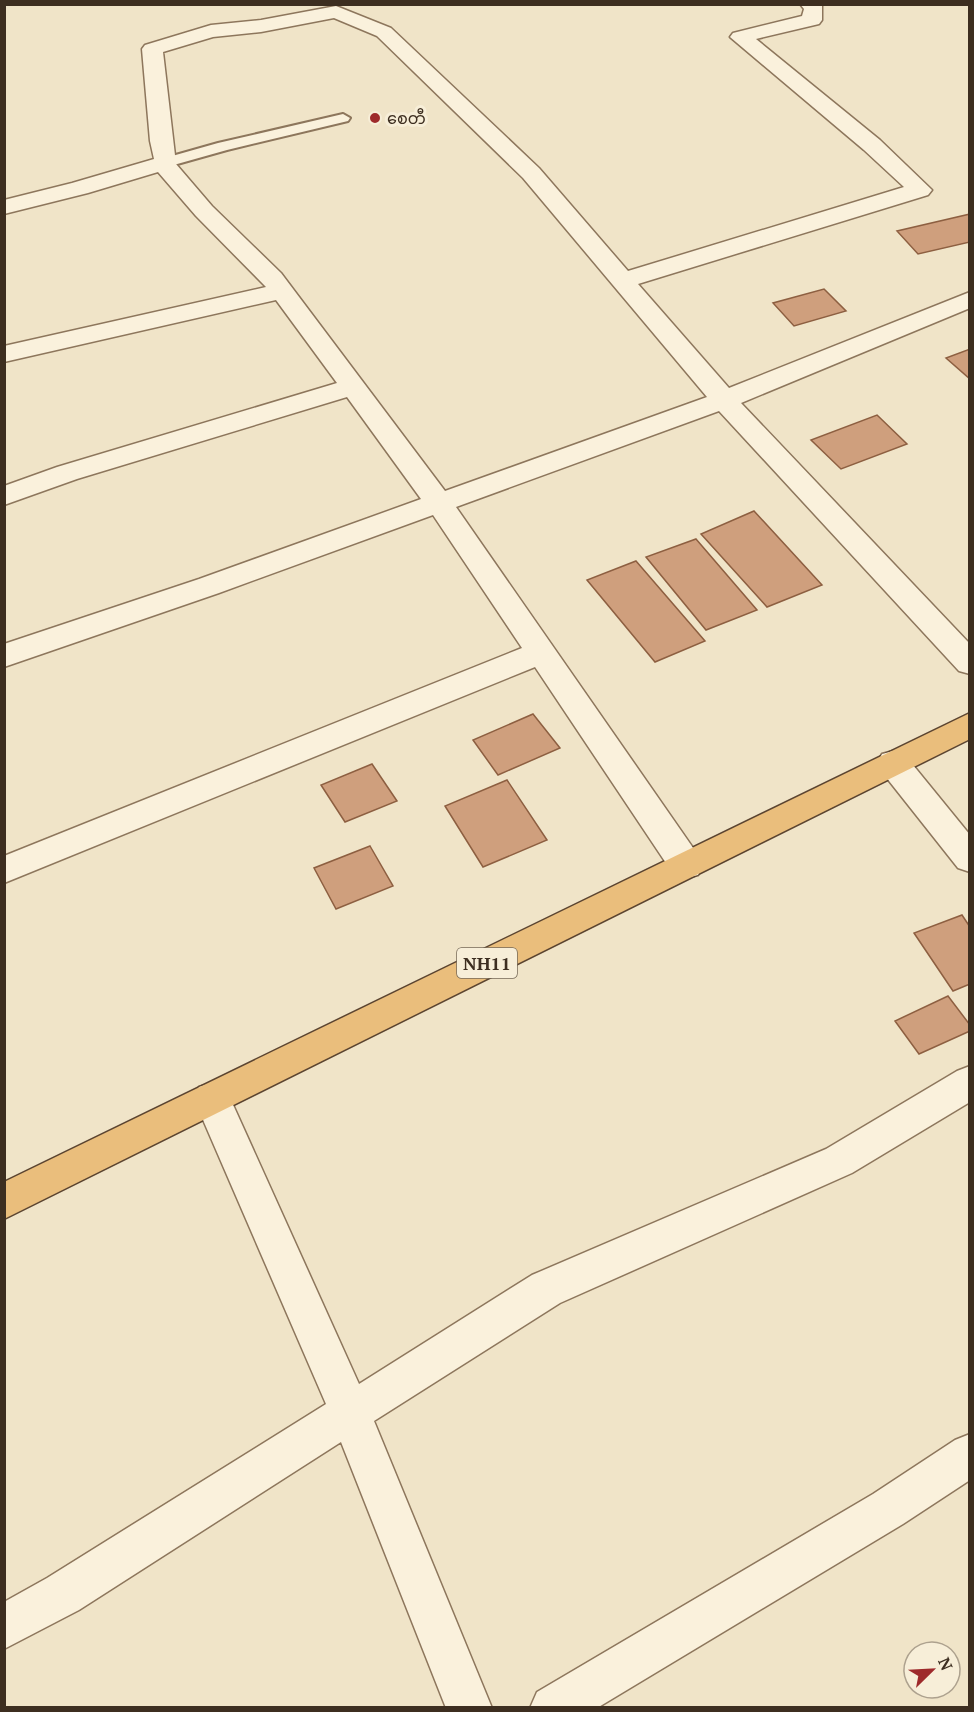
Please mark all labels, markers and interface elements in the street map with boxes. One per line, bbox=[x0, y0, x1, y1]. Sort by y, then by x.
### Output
place label: စေတီ bbox=[387, 107, 426, 129]
marker: စေတီ bbox=[368, 111, 382, 125]
road number: NH11 bbox=[457, 948, 517, 978]
north arrow bbox=[902, 1640, 962, 1700]
text: N bbox=[933, 1654, 958, 1674]

